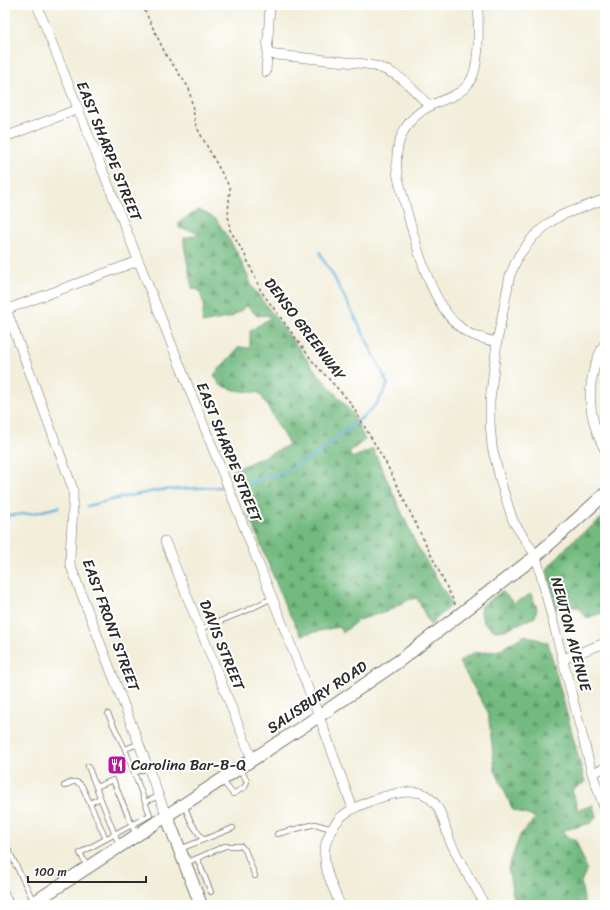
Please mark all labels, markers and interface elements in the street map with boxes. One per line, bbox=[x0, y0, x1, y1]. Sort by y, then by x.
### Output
street label: EAST SHARPE STREET bbox=[69, 77, 150, 226]
street label: DENSO GREENWAY bbox=[257, 272, 353, 387]
street label: EAST SHARPE STREET bbox=[189, 378, 270, 527]
street label: EAST FRONT STREET bbox=[75, 555, 148, 697]
street label: NEWTON AVENUE bbox=[543, 574, 599, 696]
street label: DAVIS STREET bbox=[192, 596, 253, 696]
street label: SALISBURY ROAD bbox=[261, 654, 373, 740]
place label: Carolina Bar-B-Q bbox=[131, 752, 246, 778]
restaurant icon: Carolina Bar-B-Q bbox=[106, 754, 128, 776]
scale bar bbox=[28, 858, 146, 884]
text: 100 m bbox=[34, 861, 67, 883]

